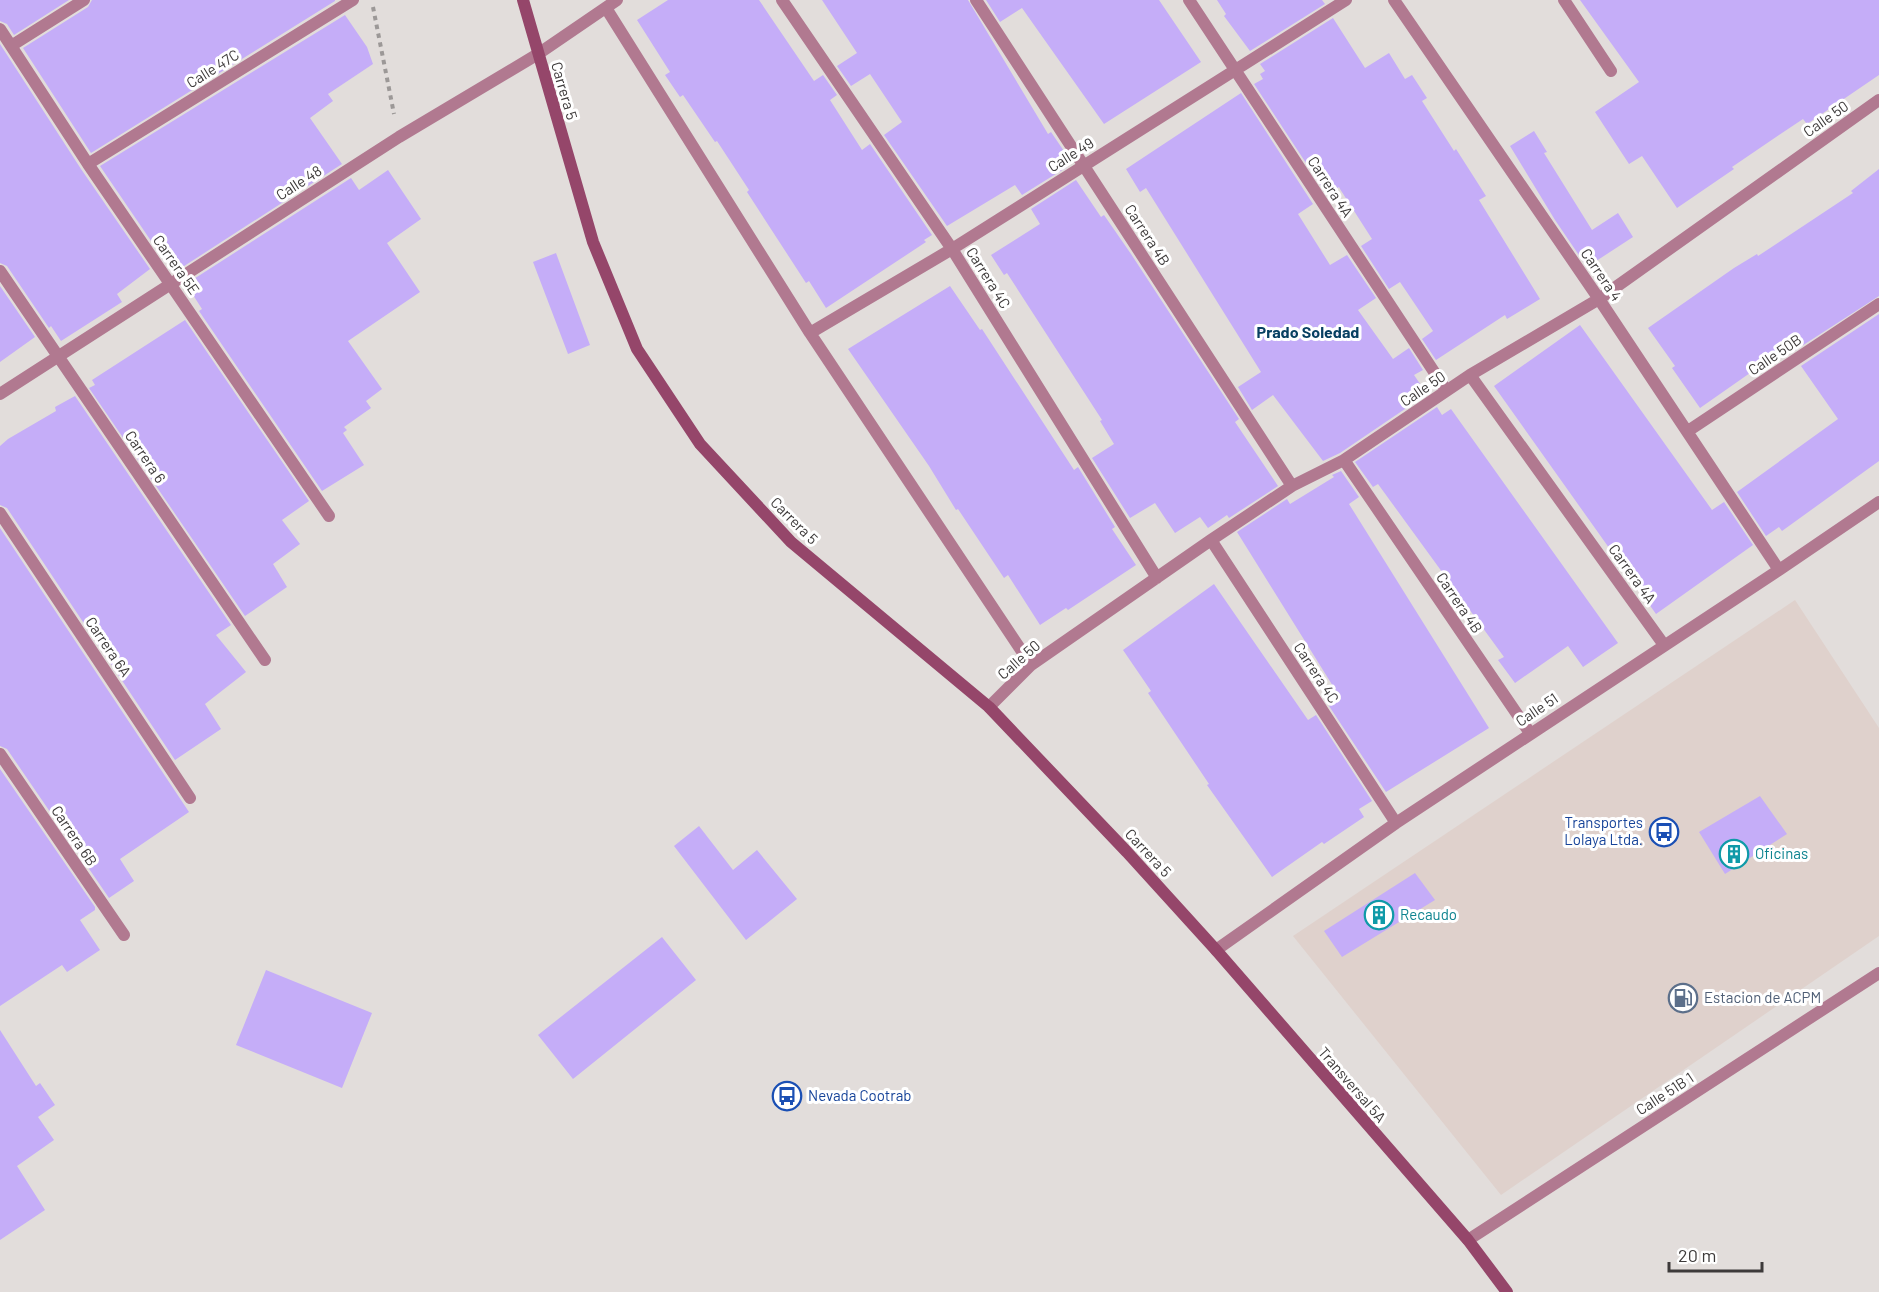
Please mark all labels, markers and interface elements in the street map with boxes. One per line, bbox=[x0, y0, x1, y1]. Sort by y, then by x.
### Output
street label: Calle 47C bbox=[183, 45, 242, 91]
street label: Carrera 5 bbox=[548, 60, 582, 122]
street label: Calle 50 bbox=[1799, 96, 1851, 140]
street label: Calle 49 bbox=[1044, 133, 1097, 175]
street label: Carrera 4A bbox=[1305, 153, 1357, 220]
street label: Calle 48 bbox=[272, 161, 325, 203]
street label: Carrera 4B bbox=[1121, 201, 1174, 268]
street label: Carrera 5E bbox=[150, 231, 204, 298]
street label: Carrera 4C bbox=[963, 243, 1015, 311]
street label: Carrera 4 bbox=[1578, 245, 1626, 304]
district label: Prado Soledad bbox=[1257, 322, 1359, 341]
street label: Calle 50B bbox=[1744, 330, 1804, 378]
street label: Calle 50 bbox=[1396, 367, 1449, 410]
street label: Carrera 6 bbox=[122, 427, 170, 486]
street label: Carrera 5 bbox=[767, 493, 822, 548]
street label: Carrera 4A bbox=[1605, 540, 1660, 607]
street label: Carrera 4B bbox=[1433, 569, 1487, 636]
street label: Carrera 6A bbox=[82, 613, 135, 680]
street label: Calle 50 bbox=[993, 636, 1043, 683]
street label: Carrera 4C bbox=[1291, 639, 1343, 706]
street label: Calle 51 bbox=[1512, 689, 1561, 730]
street label: Carrera 6B bbox=[48, 802, 102, 869]
place label: Transportes Lolaya Ltda. bbox=[1564, 813, 1643, 848]
bus stop icon: Transportes Lolaya Ltda. bbox=[1648, 816, 1680, 848]
street label: Carrera 5 bbox=[1122, 824, 1176, 880]
building icon: Oficinas bbox=[1718, 838, 1750, 870]
place label: Oficinas bbox=[1755, 844, 1808, 862]
building icon: Recaudo bbox=[1363, 899, 1395, 931]
place label: Recaudo bbox=[1400, 905, 1457, 923]
fuel station icon: Estacion de ACPM bbox=[1667, 982, 1699, 1014]
place label: Estacion de ACPM bbox=[1704, 988, 1821, 1006]
street label: Transversal 5A bbox=[1315, 1043, 1390, 1126]
street label: Calle 51B 1 bbox=[1632, 1068, 1697, 1118]
bus stop icon: Nevada Cootrab bbox=[771, 1080, 803, 1112]
place label: Nevada Cootrab bbox=[808, 1086, 912, 1104]
scale bar bbox=[1669, 1235, 1762, 1273]
text: 20 m bbox=[1678, 1244, 1716, 1266]

